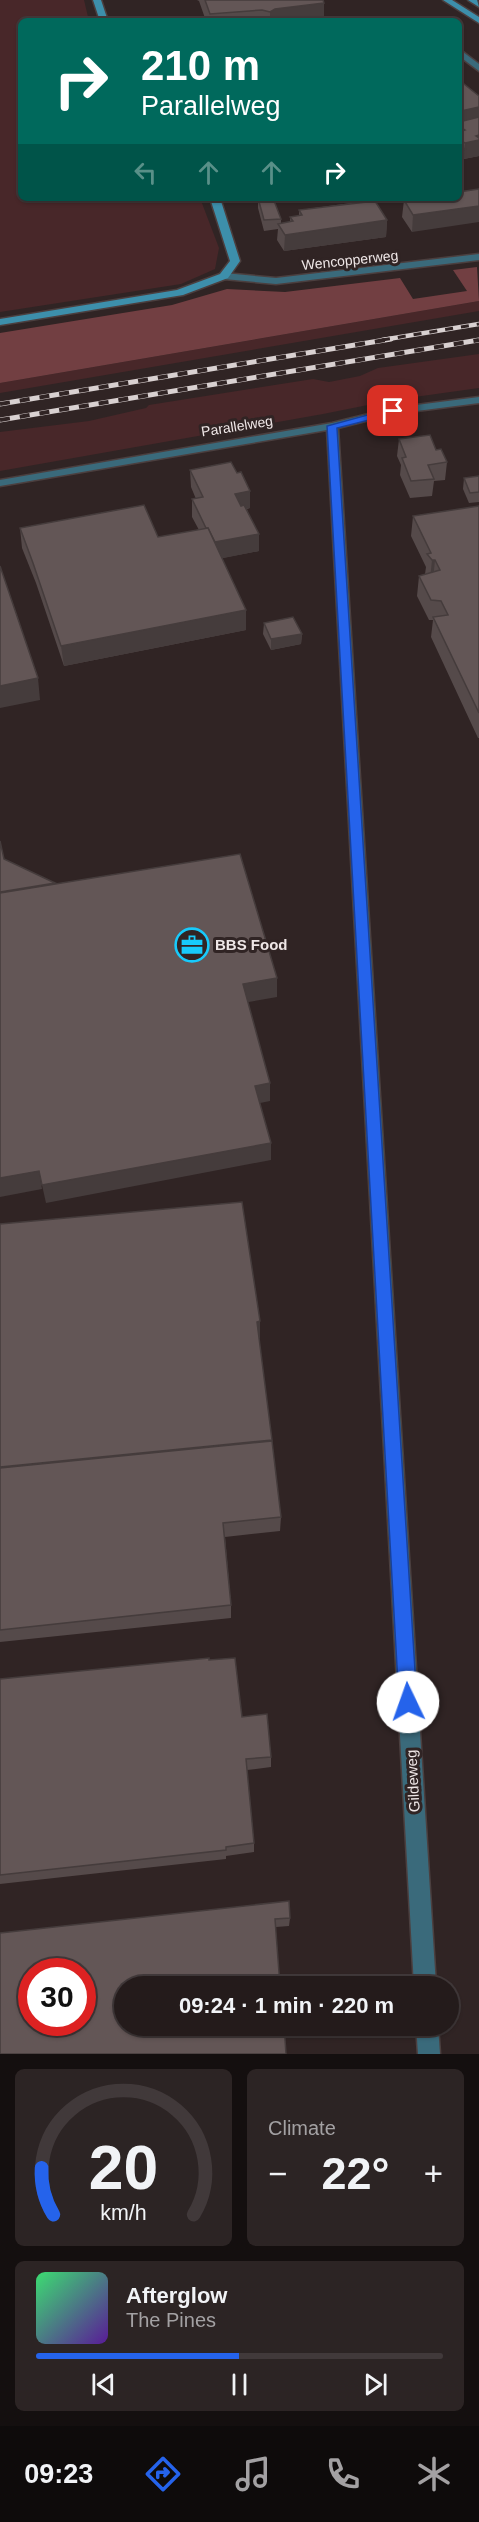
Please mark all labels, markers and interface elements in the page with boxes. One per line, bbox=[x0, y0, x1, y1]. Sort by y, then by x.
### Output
icon: right bbox=[42, 42, 120, 120]
text: 210 m bbox=[141, 42, 260, 89]
text: Parallelweg bbox=[141, 91, 281, 121]
icon: left bbox=[129, 156, 162, 189]
icon: ahead bbox=[192, 156, 225, 189]
icon: ahead bbox=[255, 156, 288, 189]
icon: right bbox=[318, 156, 351, 189]
street label: Wencopperweg bbox=[301, 247, 399, 273]
pin bbox=[367, 385, 418, 436]
icon: arrive bbox=[376, 394, 409, 427]
street label: Parallelweg bbox=[200, 412, 274, 440]
office icon: BBS Food bbox=[174, 927, 210, 963]
place label: BBS Food bbox=[215, 936, 288, 953]
position arrow bbox=[376, 1670, 440, 1734]
street label: Gildeweg bbox=[402, 1749, 423, 1813]
speed limit sign: 30 bbox=[18, 1958, 96, 2036]
text: 09:24 · 1 min · 220 m bbox=[179, 1993, 394, 2018]
text: Climate bbox=[268, 2117, 336, 2139]
text: 20 bbox=[89, 2133, 158, 2202]
text: 22° bbox=[321, 2148, 390, 2199]
text: − bbox=[268, 2155, 287, 2192]
text: + bbox=[424, 2155, 443, 2192]
text: km/h bbox=[100, 2201, 147, 2225]
text: Afterglow bbox=[126, 2283, 227, 2308]
text: The Pines bbox=[126, 2309, 216, 2331]
icon: previous bbox=[87, 2368, 120, 2401]
icon: pause bbox=[223, 2368, 256, 2401]
icon: next bbox=[359, 2368, 392, 2401]
icon: directions bbox=[142, 2453, 184, 2495]
icon: music bbox=[232, 2453, 274, 2495]
icon: phone bbox=[322, 2453, 364, 2495]
icon: climate bbox=[413, 2453, 455, 2495]
text: 09:23 bbox=[24, 2459, 93, 2489]

